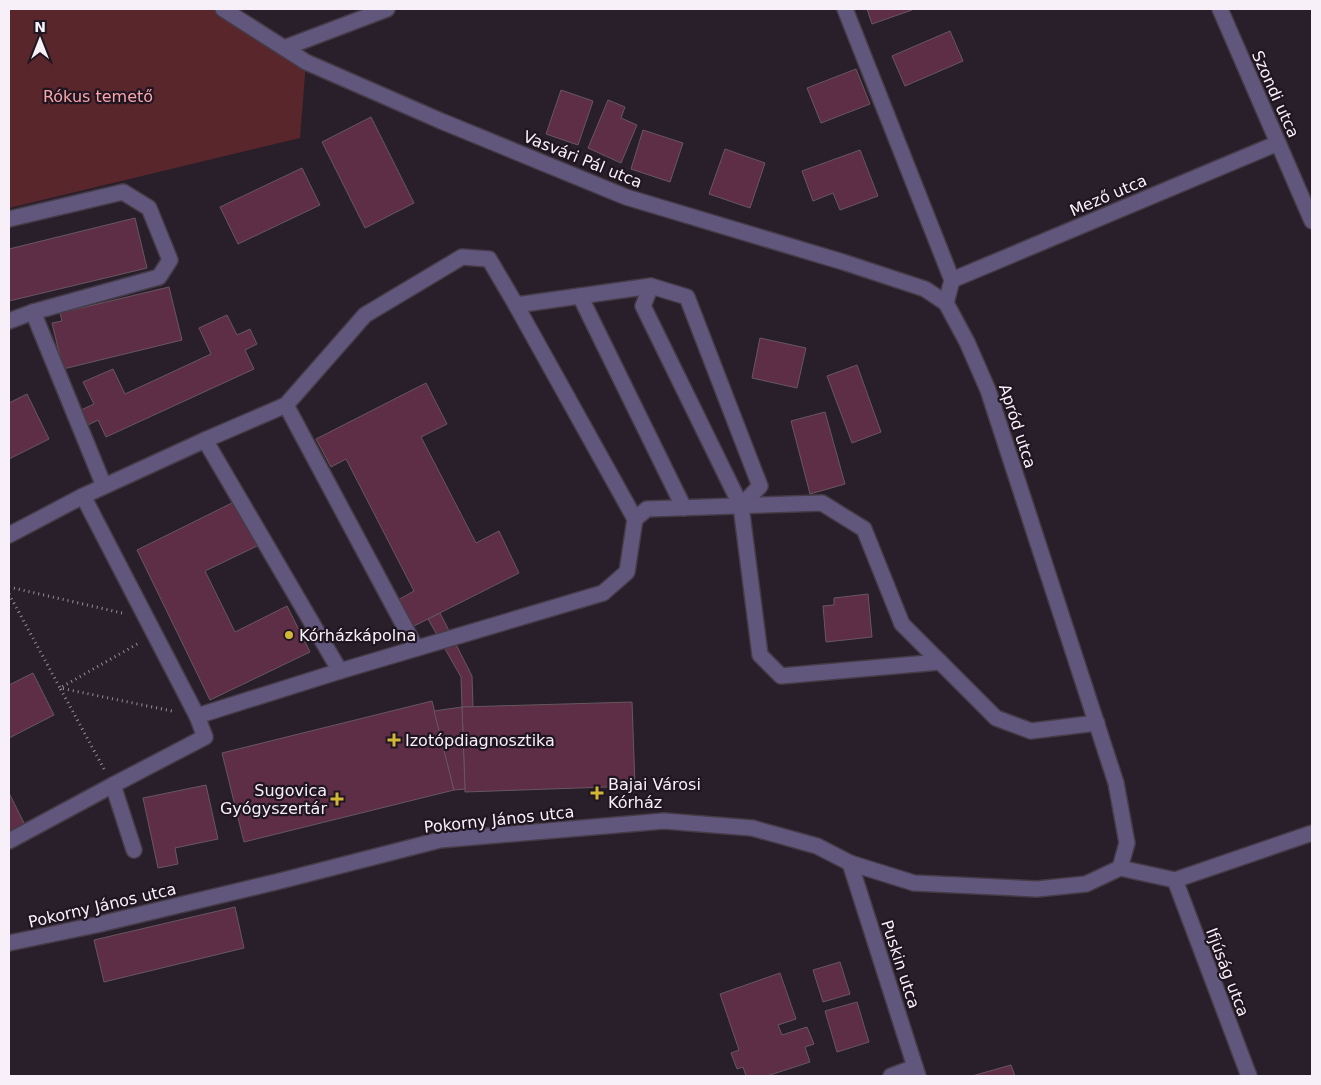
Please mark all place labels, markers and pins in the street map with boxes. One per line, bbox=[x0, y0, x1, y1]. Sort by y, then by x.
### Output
place label: Kórházkápolna bbox=[299, 626, 416, 645]
marker: Kórházkápolna bbox=[283, 629, 295, 641]
place label: Izotópdiagnosztika bbox=[405, 731, 555, 750]
marker: Izotópdiagnosztika bbox=[387, 733, 401, 747]
place label: Bajai Városi Kórház bbox=[608, 775, 701, 812]
place label: Sugovica Gyógyszertár bbox=[220, 781, 327, 818]
marker: Bajai Városi Kórház bbox=[590, 786, 604, 800]
marker: Sugovica Gyógyszertár bbox=[331, 793, 343, 805]

